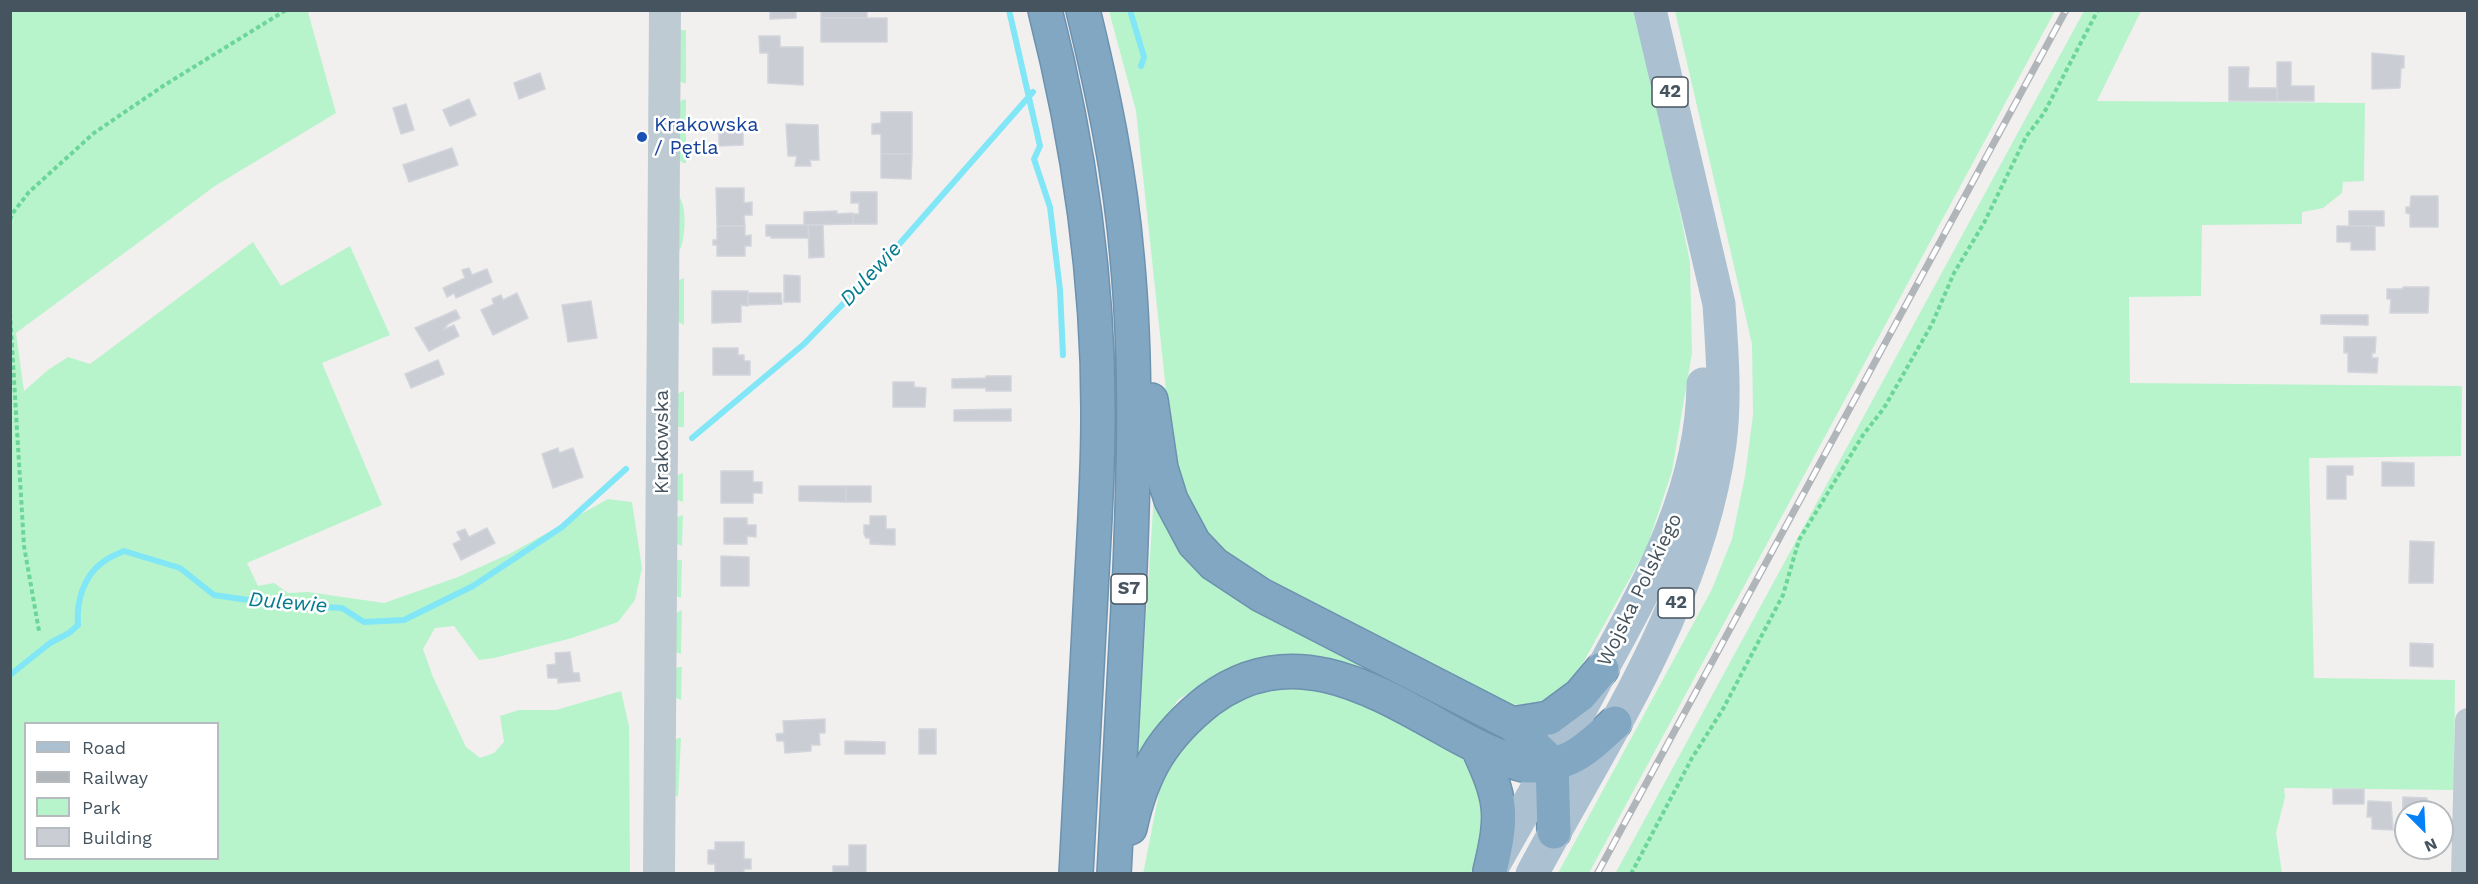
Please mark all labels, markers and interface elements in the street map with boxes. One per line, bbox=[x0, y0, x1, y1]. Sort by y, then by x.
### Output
road number: 42 bbox=[1652, 77, 1688, 107]
place label: Krakowska / Pętla bbox=[654, 113, 758, 160]
marker: Krakowska / Pętla bbox=[635, 130, 649, 144]
water label: Dulewie bbox=[835, 236, 907, 312]
street label: Krakowska bbox=[650, 390, 674, 494]
street label: Wojska Polskiego bbox=[1593, 510, 1687, 670]
road number: S7 bbox=[1111, 574, 1147, 604]
water label: Dulewie bbox=[247, 587, 329, 619]
road number: 42 bbox=[1658, 588, 1694, 618]
legend bbox=[24, 722, 219, 860]
text: Road bbox=[82, 737, 126, 758]
text: Railway bbox=[82, 767, 148, 788]
text: Park bbox=[82, 797, 121, 818]
north arrow bbox=[2394, 800, 2454, 860]
text: Building bbox=[82, 827, 152, 848]
text: N bbox=[2421, 834, 2440, 856]

